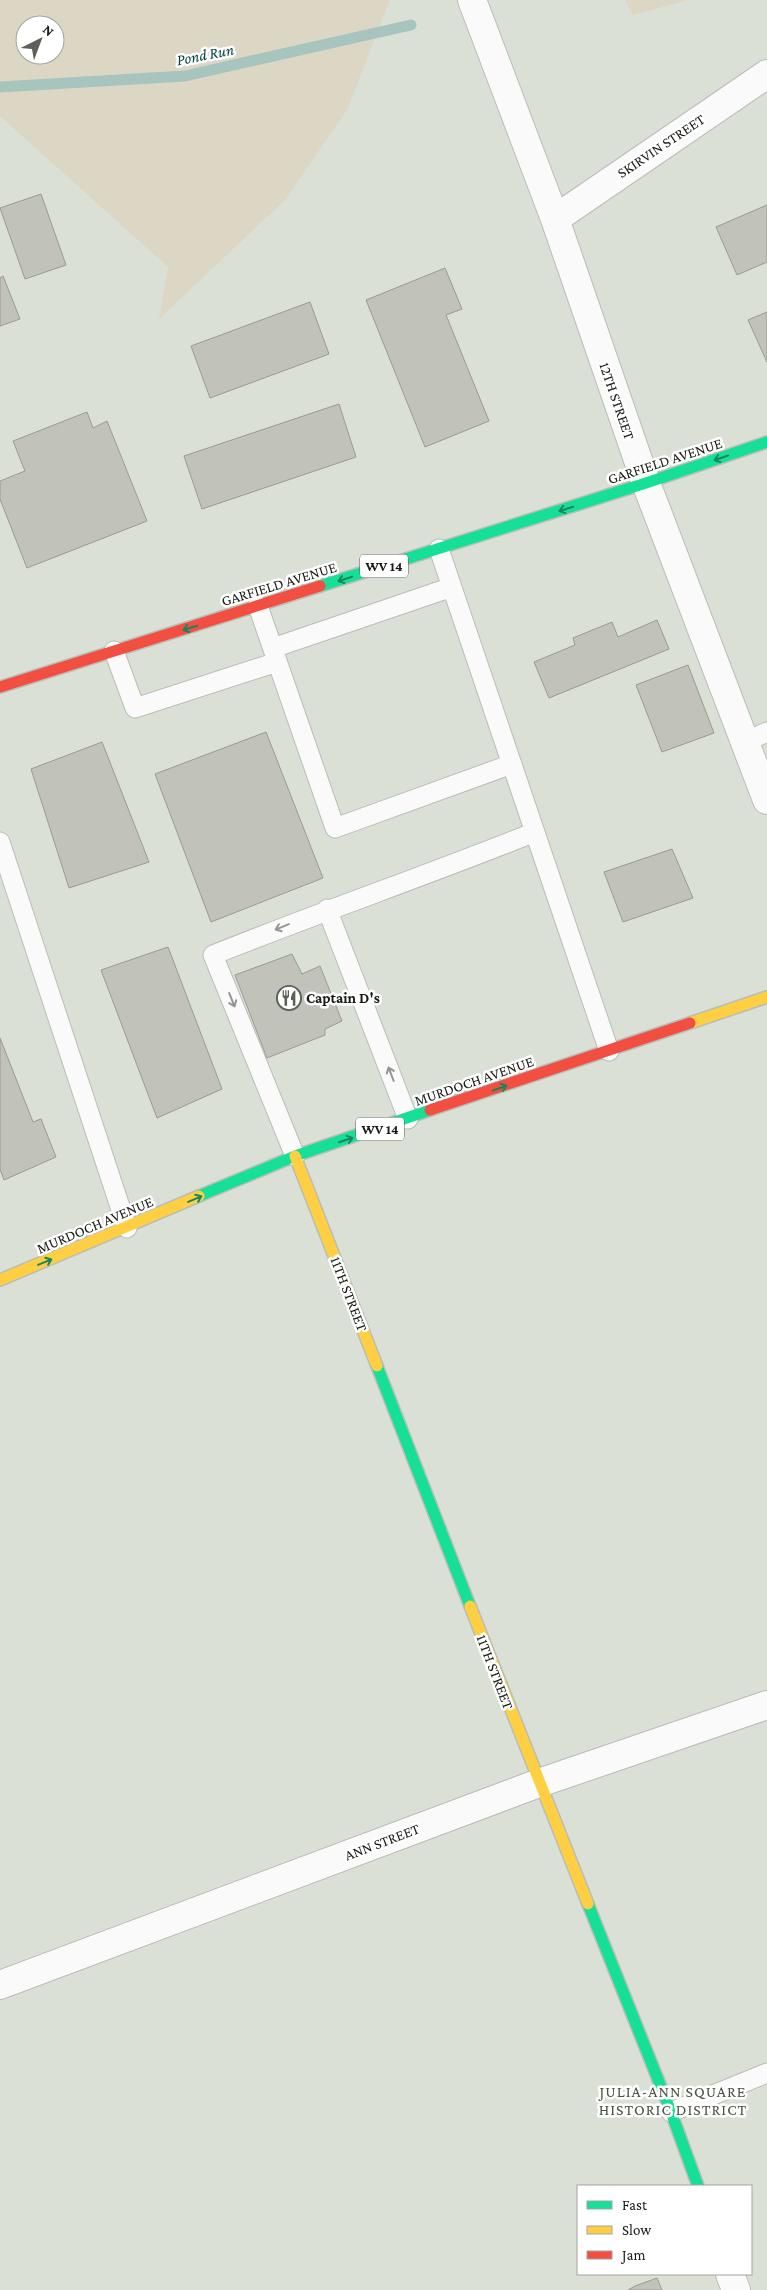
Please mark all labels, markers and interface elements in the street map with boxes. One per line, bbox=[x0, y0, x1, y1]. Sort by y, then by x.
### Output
north arrow bbox=[15, 15, 65, 65]
text: N bbox=[40, 21, 58, 40]
water label: Pond Run bbox=[175, 41, 235, 68]
street label: SKIRVIN STREET bbox=[614, 111, 708, 181]
street label: 12TH STREET bbox=[596, 360, 638, 442]
street label: GARFIELD AVENUE bbox=[606, 435, 724, 487]
one-way arrow bbox=[714, 454, 729, 463]
one-way arrow bbox=[559, 504, 575, 514]
road number: WV 14 bbox=[360, 554, 408, 578]
street label: GARFIELD AVENUE bbox=[220, 559, 338, 609]
one-way arrow bbox=[337, 574, 353, 584]
one-way arrow bbox=[182, 623, 198, 633]
one-way arrow bbox=[275, 923, 290, 933]
restaurant icon: Captain D's bbox=[276, 985, 302, 1011]
place label: Captain D's bbox=[306, 990, 380, 1006]
one-way arrow bbox=[227, 992, 237, 1007]
street label: MURDOCH AVENUE bbox=[412, 1053, 536, 1109]
one-way arrow bbox=[386, 1067, 395, 1082]
one-way arrow bbox=[492, 1083, 507, 1092]
road number: WV 14 bbox=[356, 1118, 404, 1140]
one-way arrow bbox=[338, 1134, 354, 1144]
street label: MURDOCH AVENUE bbox=[34, 1193, 156, 1257]
one-way arrow bbox=[187, 1193, 202, 1203]
street label: 11TH STREET bbox=[327, 1254, 371, 1334]
one-way arrow bbox=[37, 1256, 52, 1266]
street label: 11TH STREET bbox=[473, 1632, 517, 1712]
street label: ANN STREET bbox=[342, 1820, 422, 1864]
district label: JULIA-ANN SQUARE HISTORIC DISTRICT bbox=[598, 2083, 747, 2118]
legend bbox=[577, 2185, 752, 2275]
text: Fast bbox=[622, 2197, 648, 2213]
text: Slow bbox=[622, 2222, 652, 2238]
text: Jam bbox=[620, 2247, 645, 2264]

